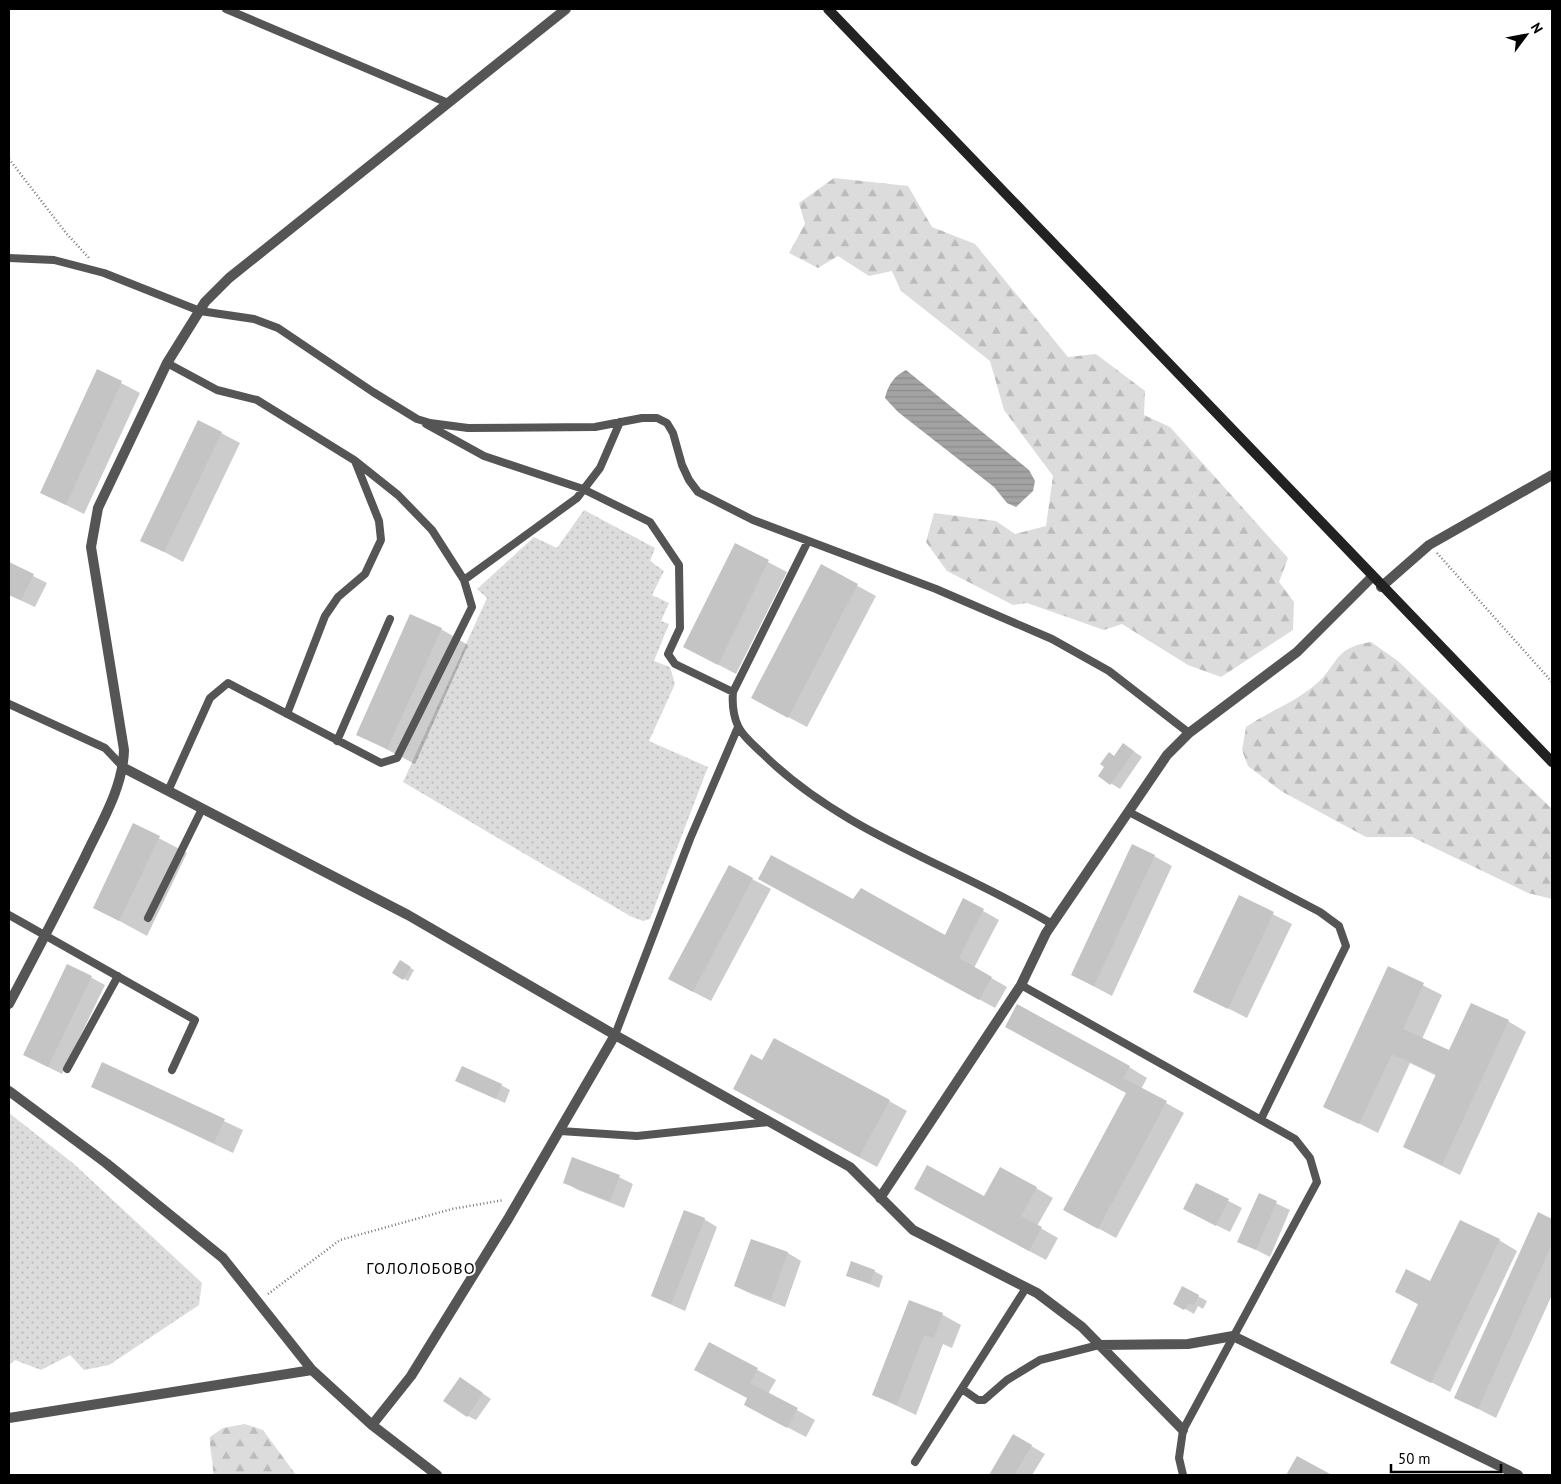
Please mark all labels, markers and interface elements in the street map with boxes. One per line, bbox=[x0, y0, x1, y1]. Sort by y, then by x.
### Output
north arrow bbox=[1501, 10, 1551, 60]
text: N bbox=[1527, 19, 1547, 37]
district label: ГОЛОЛОБОВО bbox=[366, 1258, 476, 1278]
scale bar bbox=[1391, 1442, 1501, 1474]
text: 50 m bbox=[1398, 1449, 1431, 1468]

